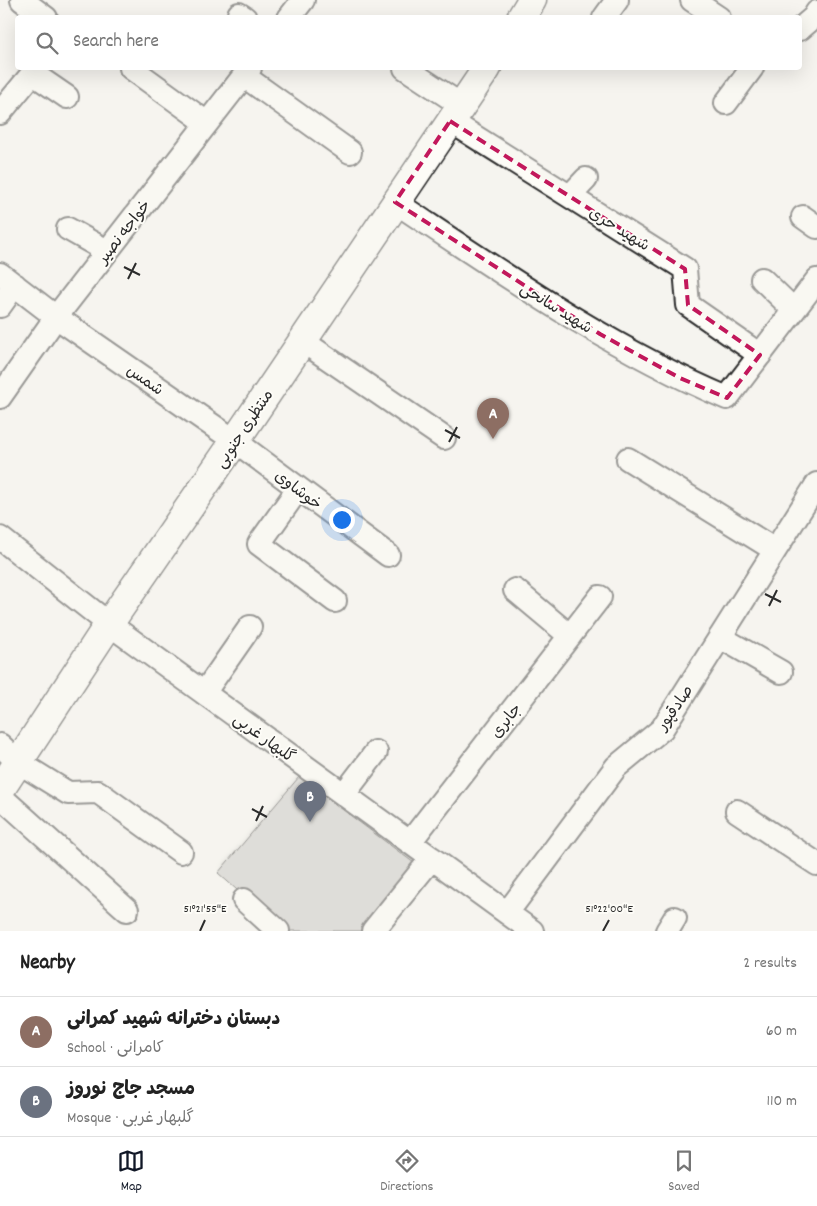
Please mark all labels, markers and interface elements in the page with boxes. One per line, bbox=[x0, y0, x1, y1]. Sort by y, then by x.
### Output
search box bbox=[15, 15, 802, 70]
icon: search bbox=[33, 29, 61, 57]
text: Search here bbox=[73, 29, 159, 56]
street label: خواجه نصیر bbox=[91, 196, 157, 271]
street label: شهید حری bbox=[584, 202, 654, 258]
street label: شهید سانحی bbox=[515, 278, 596, 340]
street label: شمس bbox=[121, 360, 168, 402]
street label: منتظری جنوبی bbox=[210, 385, 280, 473]
pin: A bbox=[477, 398, 509, 439]
street label: خوشاوی bbox=[269, 465, 326, 517]
your location bbox=[329, 507, 355, 533]
street label: صادقپور bbox=[651, 681, 700, 737]
street label: جابری bbox=[486, 699, 528, 744]
street label: گلبهار غربی bbox=[228, 709, 299, 769]
pin: B bbox=[294, 781, 326, 822]
text: 51°21'55"E bbox=[183, 901, 227, 918]
text: 51°22'00"E bbox=[585, 901, 633, 918]
text: Nearby bbox=[20, 949, 75, 979]
text: 2 results bbox=[743, 952, 797, 975]
text: دبستان دخترانه شهید کمرانی bbox=[67, 1007, 280, 1034]
text: A bbox=[32, 1020, 40, 1043]
text: 60 m bbox=[766, 1020, 797, 1043]
text: School · کامرانی bbox=[67, 1037, 164, 1060]
text: مسجد جاج نوروز bbox=[67, 1077, 195, 1104]
text: B bbox=[32, 1090, 40, 1113]
text: 110 m bbox=[767, 1090, 797, 1113]
text: Mosque · گلبهار غربی bbox=[67, 1107, 194, 1130]
tab: Map bbox=[117, 1147, 145, 1197]
tab: Directions bbox=[380, 1147, 433, 1197]
tab: Saved bbox=[668, 1147, 700, 1197]

